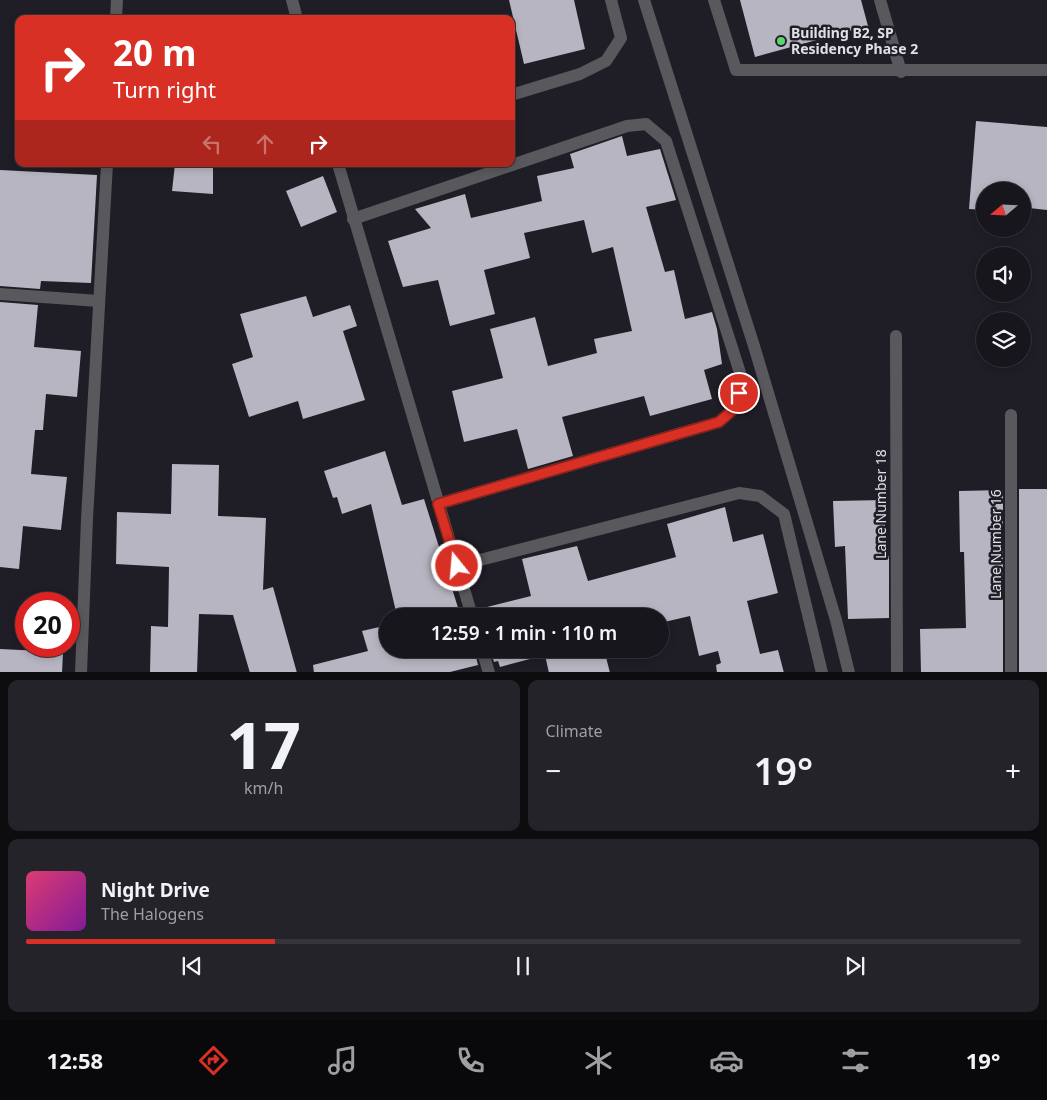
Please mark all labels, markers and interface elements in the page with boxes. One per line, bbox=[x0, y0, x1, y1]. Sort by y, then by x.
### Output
place label: Building B2, SP Residency Phase 2 bbox=[791, 23, 918, 58]
text: 20 m bbox=[113, 29, 196, 76]
icon: right bbox=[30, 35, 95, 100]
marker: Building B2, SP Residency Phase 2 bbox=[775, 35, 787, 47]
text: Turn right bbox=[113, 74, 216, 104]
icon: left bbox=[198, 130, 226, 158]
icon: ahead bbox=[251, 130, 279, 158]
icon: right bbox=[304, 130, 332, 158]
north arrow bbox=[976, 182, 1031, 238]
map controls bbox=[976, 182, 1031, 367]
button: sound bbox=[976, 247, 1031, 302]
button: layers bbox=[976, 312, 1031, 367]
pin bbox=[718, 372, 760, 414]
icon: arrive bbox=[725, 379, 753, 407]
street label: Lane Number 18 bbox=[871, 449, 890, 559]
street label: Lane Number 16 bbox=[986, 489, 1005, 599]
position arrow bbox=[430, 539, 482, 591]
speed limit sign: 20 bbox=[15, 592, 80, 657]
text: 12:59 · 1 min · 110 m bbox=[431, 620, 617, 646]
text: 17 bbox=[227, 700, 301, 788]
text: Climate bbox=[546, 720, 603, 742]
text: 19° bbox=[753, 744, 813, 796]
text: − bbox=[546, 751, 562, 789]
text: + bbox=[1005, 751, 1021, 789]
text: km/h bbox=[244, 777, 283, 799]
text: Night Drive bbox=[101, 877, 210, 903]
text: The Halogens bbox=[101, 903, 204, 925]
icon: previous bbox=[178, 952, 206, 980]
icon: pause bbox=[509, 952, 537, 980]
icon: next bbox=[841, 952, 869, 980]
icon: directions bbox=[196, 1043, 231, 1078]
icon: music bbox=[325, 1043, 360, 1078]
icon: phone bbox=[453, 1043, 488, 1078]
icon: climate bbox=[581, 1043, 616, 1078]
icon: car bbox=[709, 1043, 744, 1078]
icon: filters bbox=[838, 1043, 873, 1078]
text: 12:58 bbox=[47, 1045, 103, 1075]
text: 19° bbox=[966, 1045, 1000, 1075]

